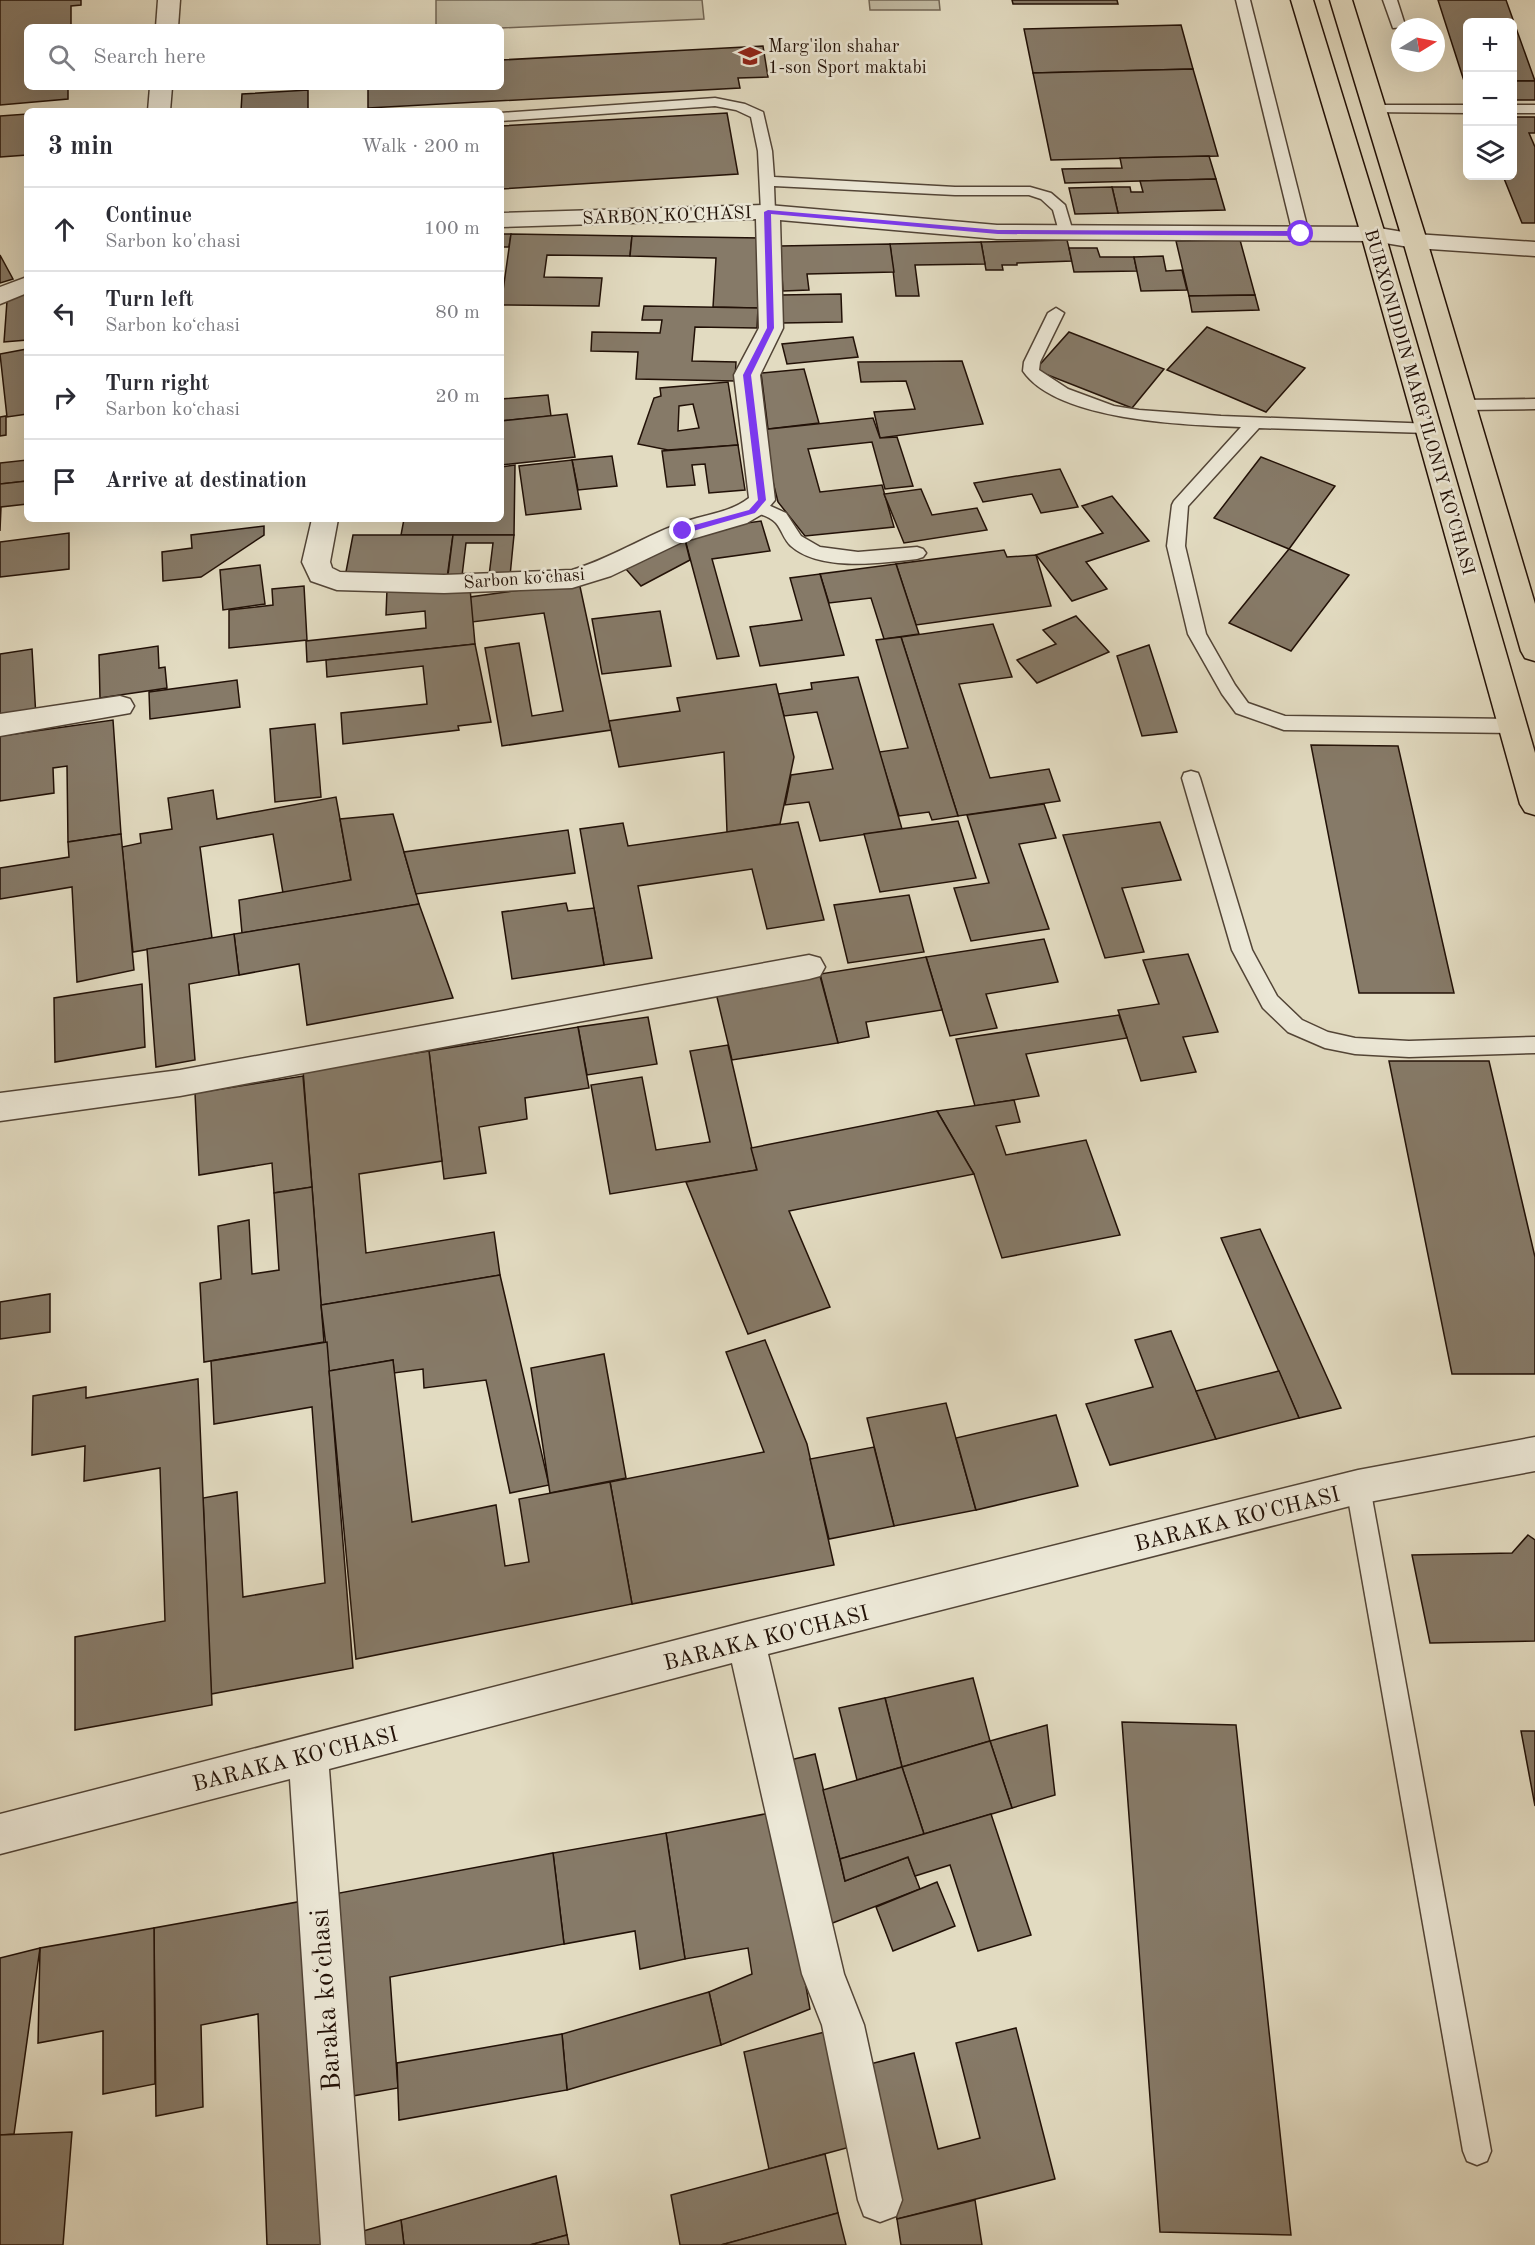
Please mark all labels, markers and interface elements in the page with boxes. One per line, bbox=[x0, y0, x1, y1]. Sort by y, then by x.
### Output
north arrow bbox=[1391, 18, 1445, 72]
map controls bbox=[1463, 18, 1517, 180]
button: + bbox=[1463, 18, 1517, 72]
search box bbox=[24, 24, 504, 90]
place label: Marg'ilon shahar 1-son Sport maktabi bbox=[768, 38, 927, 77]
icon: search bbox=[45, 41, 78, 74]
school or university icon: Marg'ilon shahar 1-son Sport maktabi bbox=[737, 43, 763, 69]
text: Search here bbox=[93, 46, 206, 68]
button: − bbox=[1463, 72, 1517, 126]
button: layers bbox=[1463, 126, 1517, 180]
text: 3 min bbox=[48, 134, 113, 160]
text: Walk · 200 m bbox=[361, 137, 480, 157]
street label: SARBON KO'CHASI bbox=[582, 204, 752, 228]
text: Continue bbox=[105, 205, 192, 227]
icon: ahead bbox=[48, 213, 81, 246]
text: 100 m bbox=[424, 219, 480, 239]
route start bbox=[1287, 220, 1313, 246]
street label: BURXONIDDIN MARG’ILONIY KO’CHASI bbox=[1361, 227, 1477, 577]
text: Sarbon ko'chasi bbox=[105, 232, 241, 252]
text: Turn left bbox=[105, 289, 194, 311]
icon: left bbox=[48, 297, 81, 330]
text: 80 m bbox=[435, 303, 480, 323]
text: Sarbon koʻchasi bbox=[105, 316, 240, 336]
text: Turn right bbox=[105, 373, 209, 395]
icon: right bbox=[48, 381, 81, 414]
text: 20 m bbox=[435, 387, 480, 407]
text: Sarbon koʻchasi bbox=[105, 400, 240, 420]
icon: arrive bbox=[48, 465, 81, 498]
text: Arrive at destination bbox=[105, 470, 307, 492]
route end bbox=[669, 517, 695, 543]
street label: Sarbon koʻchasi bbox=[463, 566, 585, 592]
street label: BARAKA KO'CHASI bbox=[1133, 1484, 1342, 1556]
street label: BARAKA KO'CHASI bbox=[662, 1603, 871, 1675]
street label: BARAKA KO'CHASI bbox=[191, 1724, 400, 1796]
street label: Baraka koʻchasi bbox=[307, 1908, 346, 2092]

